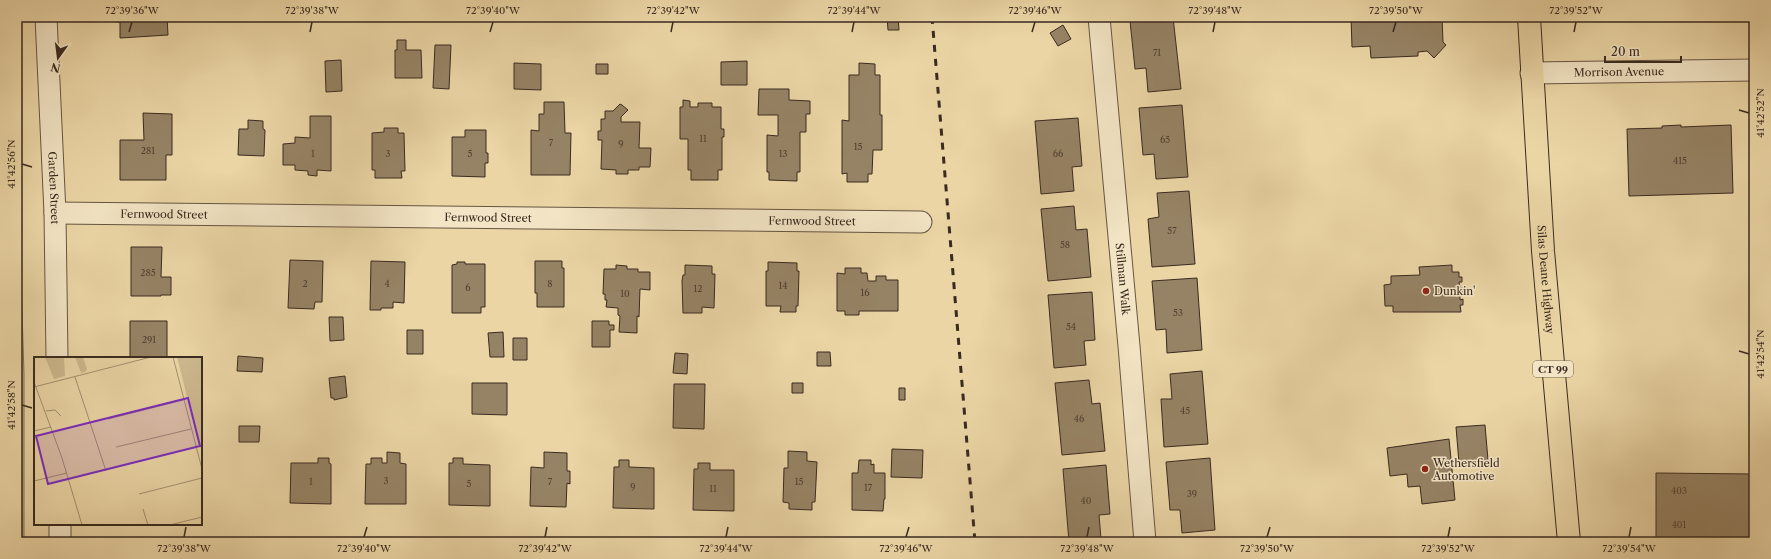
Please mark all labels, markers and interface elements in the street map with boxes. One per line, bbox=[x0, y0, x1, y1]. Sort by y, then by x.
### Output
text: 72°39'36"W bbox=[105, 4, 160, 17]
text: 72°39'38"W bbox=[285, 4, 340, 17]
text: 72°39'40"W bbox=[466, 4, 521, 17]
text: 72°39'42"W bbox=[646, 4, 701, 17]
text: 72°39'44"W bbox=[827, 4, 882, 17]
text: 72°39'46"W bbox=[1008, 4, 1063, 17]
text: 72°39'48"W bbox=[1188, 4, 1243, 17]
text: 72°39'50"W bbox=[1369, 4, 1424, 17]
text: 72°39'52"W bbox=[1549, 4, 1604, 17]
north arrow bbox=[38, 38, 78, 78]
scale bar bbox=[1605, 38, 1681, 64]
text: 20 m bbox=[1611, 44, 1640, 59]
house number: 71 bbox=[1153, 47, 1161, 58]
text: N bbox=[49, 60, 62, 76]
street label: Morrison Avenue bbox=[1574, 64, 1664, 79]
text: 41°42'52"N bbox=[1754, 88, 1767, 138]
house number: 11 bbox=[699, 133, 707, 144]
house number: 65 bbox=[1160, 134, 1170, 145]
house number: 7 bbox=[549, 137, 554, 148]
house number: 9 bbox=[618, 138, 624, 149]
text: 41°42'56"N bbox=[5, 139, 18, 189]
house number: 15 bbox=[854, 141, 862, 152]
house number: 281 bbox=[141, 145, 155, 156]
house number: 1 bbox=[311, 148, 315, 159]
house number: 3 bbox=[386, 148, 391, 159]
house number: 5 bbox=[468, 148, 473, 159]
house number: 13 bbox=[779, 148, 787, 159]
house number: 66 bbox=[1053, 148, 1063, 159]
street label: Garden Street bbox=[45, 151, 62, 225]
house number: 415 bbox=[1673, 155, 1687, 166]
street label: Fernwood Street bbox=[120, 207, 208, 222]
street label: Fernwood Street bbox=[444, 210, 532, 225]
street label: Fernwood Street bbox=[768, 213, 856, 228]
house number: 57 bbox=[1167, 225, 1177, 236]
street label: Silas Deane Highway bbox=[1534, 225, 1557, 335]
house number: 58 bbox=[1060, 239, 1070, 250]
street label: Stillman Walk bbox=[1113, 242, 1133, 316]
house number: 285 bbox=[140, 267, 156, 278]
house number: 2 bbox=[302, 278, 308, 289]
house number: 4 bbox=[384, 278, 390, 289]
house number: 8 bbox=[547, 278, 553, 289]
house number: 14 bbox=[779, 280, 788, 291]
house number: 6 bbox=[465, 282, 471, 293]
house number: 12 bbox=[694, 283, 702, 294]
place label: Dunkin' bbox=[1434, 284, 1475, 298]
marker: Dunkin' bbox=[1421, 286, 1431, 296]
house number: 16 bbox=[860, 287, 870, 298]
house number: 10 bbox=[620, 288, 630, 299]
house number: 53 bbox=[1173, 307, 1183, 318]
house number: 54 bbox=[1066, 321, 1076, 332]
text: 41°42'54"N bbox=[1754, 329, 1767, 379]
house number: 291 bbox=[142, 334, 156, 345]
inset map bbox=[34, 357, 202, 525]
road number: CT 99 bbox=[1533, 361, 1573, 377]
text: 41°42'58"N bbox=[5, 380, 18, 430]
house number: 45 bbox=[1180, 405, 1190, 416]
house number: 46 bbox=[1074, 413, 1084, 424]
place label: Wethersfield Automotive bbox=[1432, 456, 1500, 483]
marker: Wethersfield Automotive bbox=[1420, 464, 1430, 474]
house number: 3 bbox=[384, 475, 389, 486]
house number: 1 bbox=[309, 476, 313, 487]
house number: 7 bbox=[548, 476, 553, 487]
house number: 15 bbox=[795, 476, 803, 487]
house number: 5 bbox=[467, 478, 472, 489]
house number: 9 bbox=[630, 481, 636, 492]
house number: 17 bbox=[864, 482, 873, 493]
house number: 11 bbox=[709, 483, 717, 494]
house number: 403 bbox=[1671, 485, 1687, 496]
house number: 39 bbox=[1187, 488, 1197, 499]
house number: 40 bbox=[1081, 495, 1092, 506]
house number: 401 bbox=[1672, 519, 1687, 530]
text: 72°39'38"W bbox=[157, 542, 212, 555]
text: 72°39'40"W bbox=[337, 542, 392, 555]
text: 72°39'42"W bbox=[518, 542, 573, 555]
text: 72°39'44"W bbox=[699, 542, 754, 555]
text: 72°39'46"W bbox=[879, 542, 934, 555]
text: 72°39'48"W bbox=[1060, 542, 1115, 555]
text: 72°39'50"W bbox=[1240, 542, 1295, 555]
text: 72°39'52"W bbox=[1421, 542, 1476, 555]
text: 72°39'54"W bbox=[1602, 542, 1657, 555]

